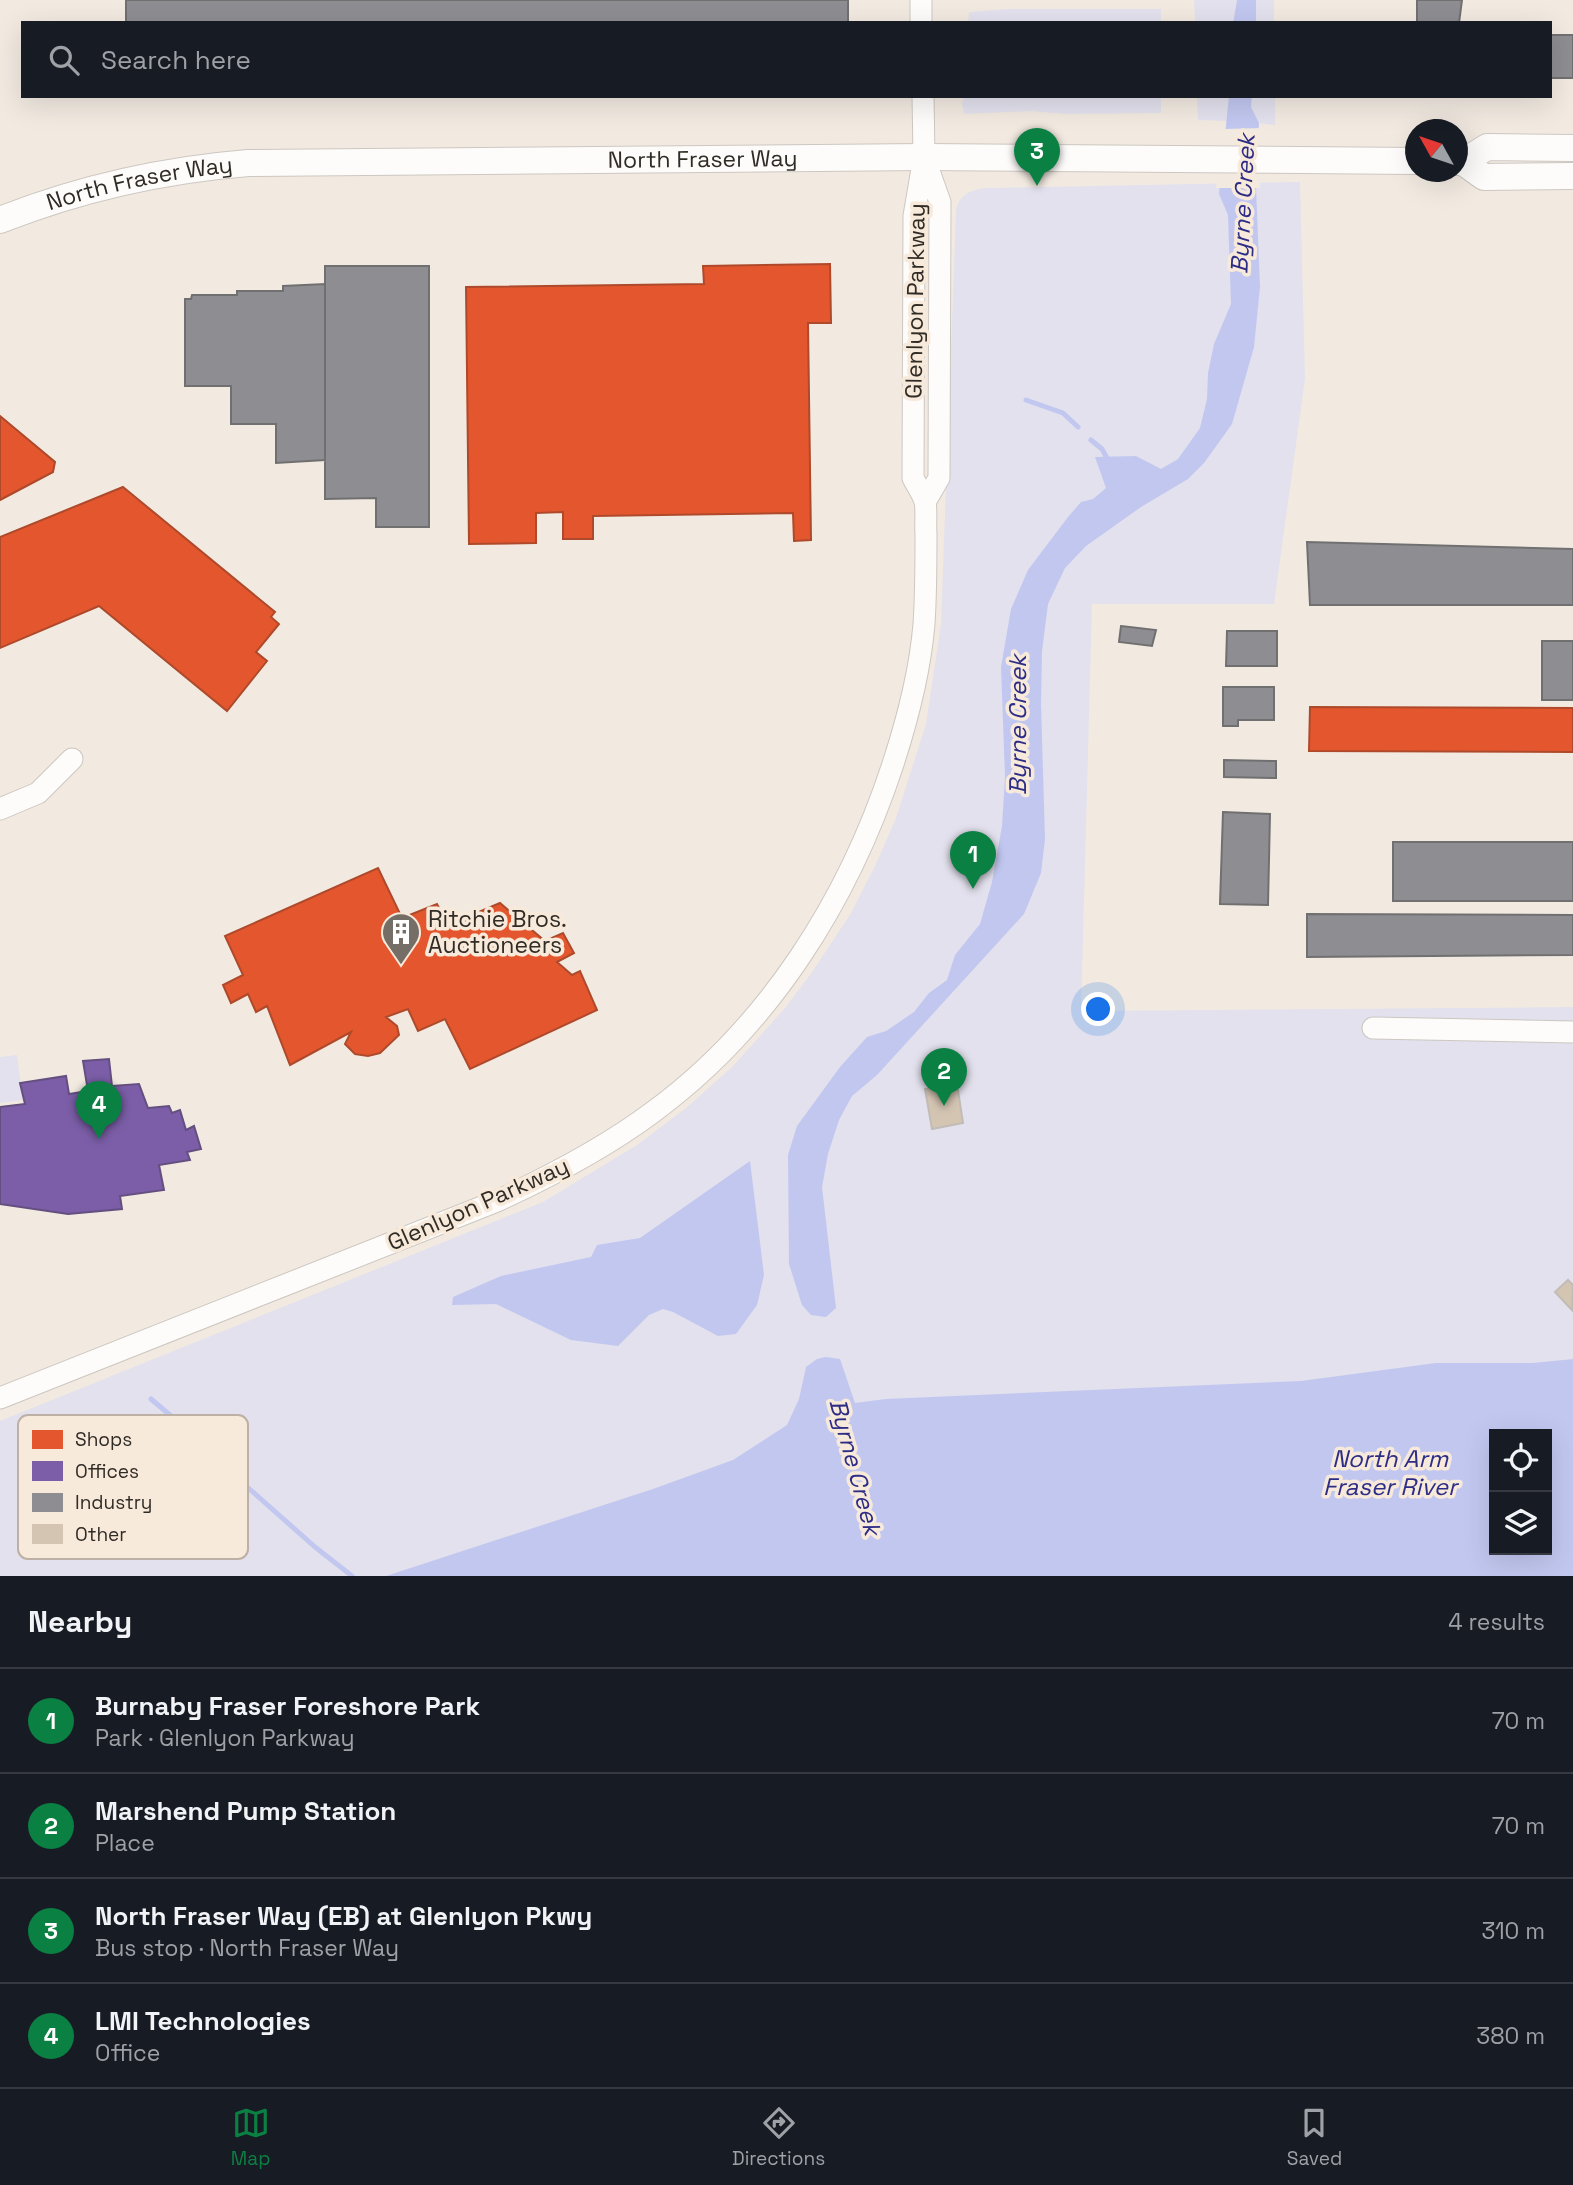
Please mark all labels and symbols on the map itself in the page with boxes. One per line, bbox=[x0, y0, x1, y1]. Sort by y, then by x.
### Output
north arrow bbox=[1405, 119, 1468, 182]
pin: 3 bbox=[1014, 128, 1060, 186]
water label: Byrne Creek bbox=[1223, 130, 1262, 275]
street label: North Fraser Way bbox=[608, 143, 798, 175]
street label: North Fraser Way bbox=[43, 149, 234, 217]
street label: Glenlyon Parkway bbox=[898, 203, 932, 399]
water label: Byrne Creek bbox=[1002, 652, 1033, 795]
pin: 1 bbox=[950, 831, 996, 889]
place label: Ritchie Bros. Auctioneers bbox=[428, 904, 567, 960]
building icon: Ritchie Bros. Auctioneers bbox=[380, 911, 422, 966]
your location bbox=[1081, 992, 1115, 1026]
pin: 2 bbox=[921, 1048, 967, 1106]
pin: 4 bbox=[76, 1081, 122, 1139]
street label: Glenlyon Parkway bbox=[383, 1151, 573, 1257]
water label: Byrne Creek bbox=[822, 1395, 889, 1541]
legend bbox=[18, 1415, 248, 1559]
text: Shops bbox=[75, 1427, 132, 1452]
water label: North Arm Fraser River bbox=[1323, 1443, 1460, 1502]
text: Offices bbox=[75, 1459, 139, 1484]
text: Industry bbox=[75, 1490, 152, 1515]
text: Other bbox=[75, 1522, 127, 1547]

